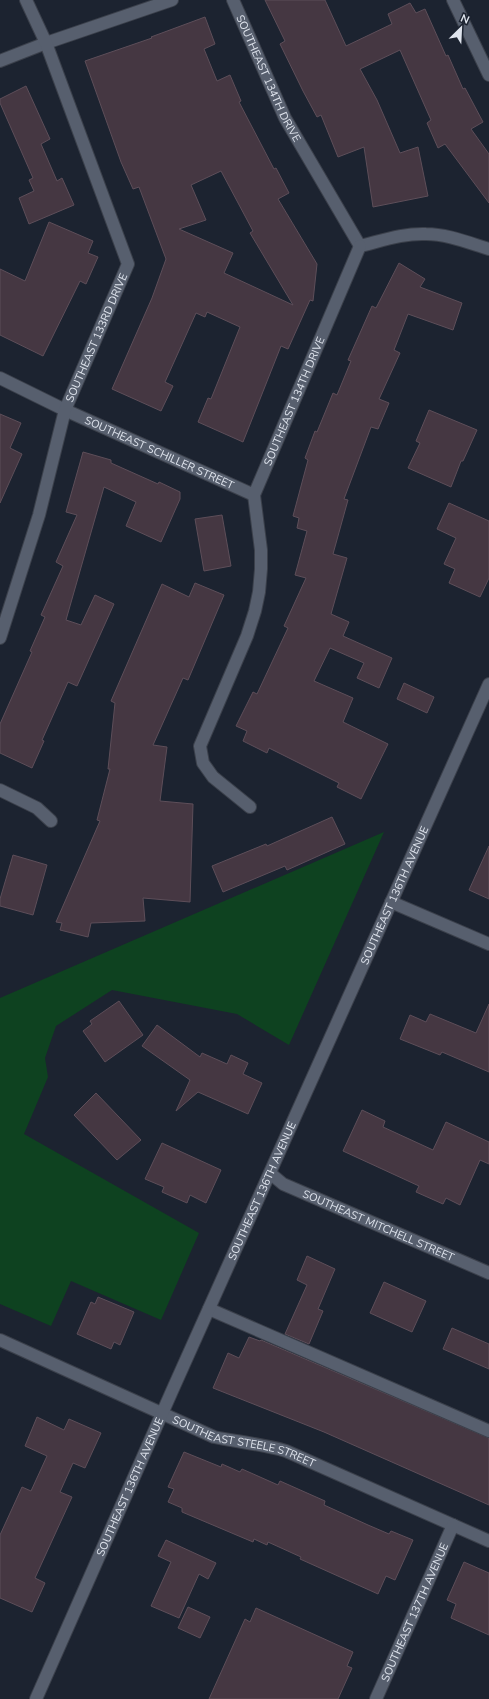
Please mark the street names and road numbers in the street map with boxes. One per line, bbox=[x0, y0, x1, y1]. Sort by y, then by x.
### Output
street label: SOUTHEAST 134TH DRIVE bbox=[232, 12, 304, 145]
street label: SOUTHEAST 133RD DRIVE bbox=[62, 271, 131, 405]
street label: SOUTHEAST 134TH DRIVE bbox=[260, 335, 328, 468]
street label: SOUTHEAST SCHILLER STREET bbox=[82, 413, 237, 493]
street label: SOUTHEAST 136TH AVENUE bbox=[357, 824, 432, 967]
street label: SOUTHEAST 136TH AVENUE bbox=[225, 1120, 300, 1263]
street label: SOUTHEAST MITCHELL STREET bbox=[300, 1186, 457, 1265]
street label: SOUTHEAST STEELE STREET bbox=[170, 1412, 318, 1471]
street label: SOUTHEAST 136TH AVENUE bbox=[93, 1415, 167, 1559]
street label: SOUTHEAST 137TH AVENUE bbox=[378, 1541, 452, 1684]

